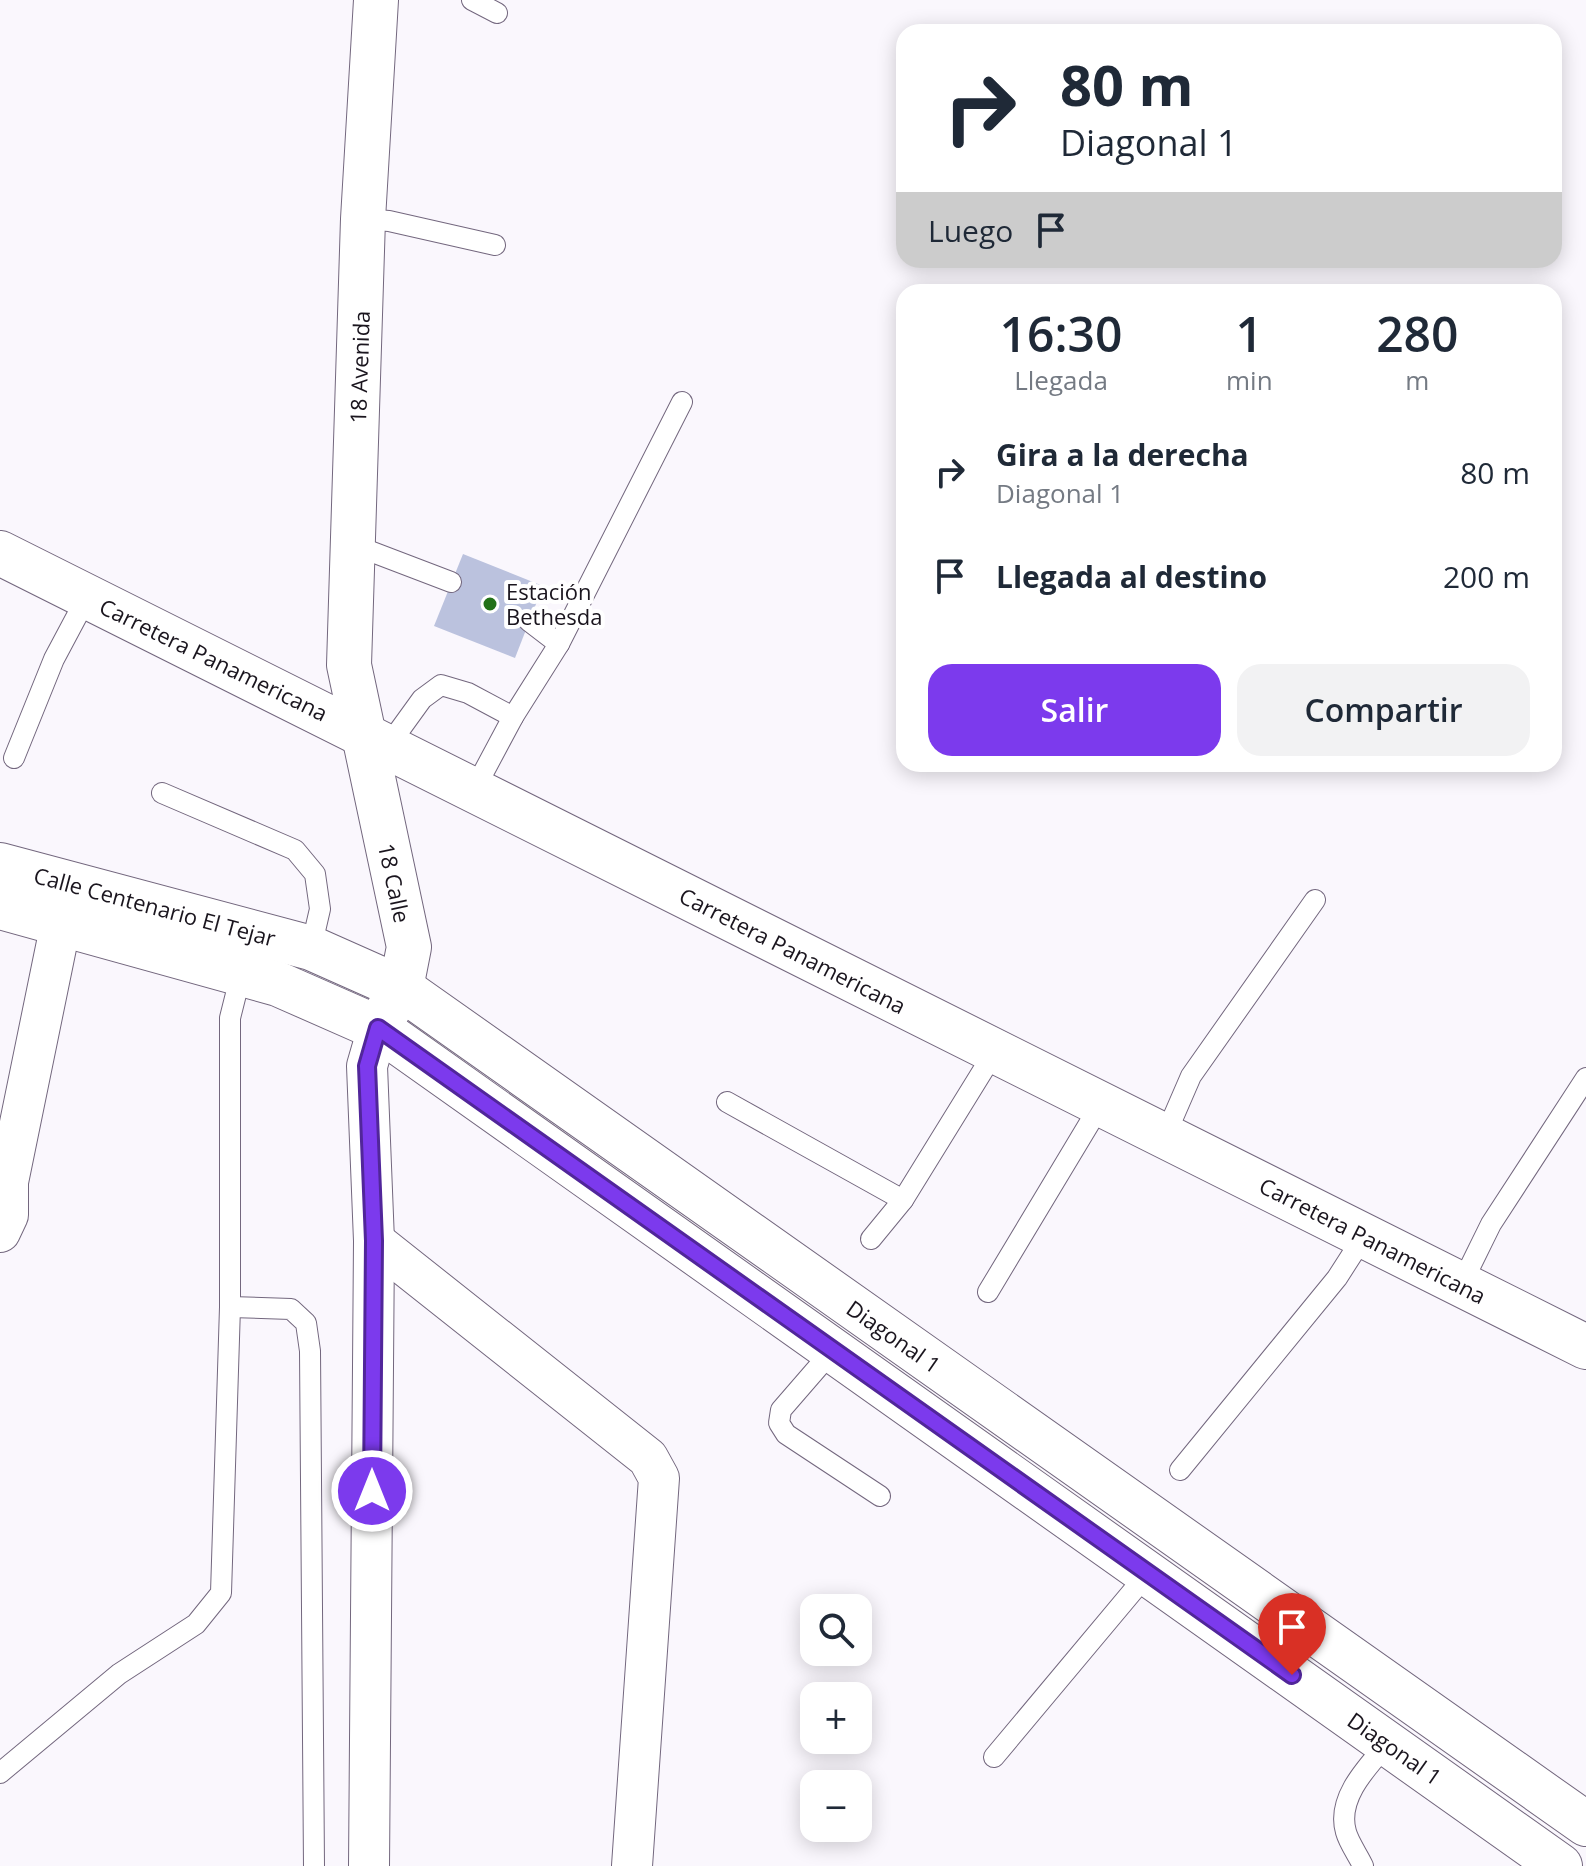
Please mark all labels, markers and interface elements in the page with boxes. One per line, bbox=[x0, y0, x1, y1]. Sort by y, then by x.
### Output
text: 80 m bbox=[1060, 46, 1194, 122]
icon: right bbox=[928, 56, 1032, 160]
text: Diagonal 1 bbox=[1060, 118, 1238, 167]
icon: arrive bbox=[1029, 208, 1073, 252]
text: Luego bbox=[928, 210, 1013, 251]
text: 16:30 bbox=[1000, 301, 1122, 366]
text: 1 bbox=[1236, 301, 1263, 366]
text: 280 bbox=[1376, 301, 1458, 366]
street label: 18 Avenida bbox=[342, 310, 376, 424]
text: Llegada bbox=[1014, 362, 1108, 398]
text: min bbox=[1226, 362, 1273, 398]
text: m bbox=[1405, 362, 1429, 398]
text: Gira a la derecha bbox=[996, 434, 1249, 475]
icon: right bbox=[928, 450, 972, 494]
text: 80 m bbox=[1460, 452, 1530, 493]
text: Diagonal 1 bbox=[996, 475, 1124, 511]
icon: arrive bbox=[928, 554, 972, 598]
text: Llegada al destino bbox=[996, 556, 1267, 597]
text: 200 m bbox=[1443, 556, 1530, 597]
place label: Estación Bethesda bbox=[506, 576, 602, 631]
street label: Carretera Panamericana bbox=[95, 591, 333, 727]
marker: Estación Bethesda bbox=[481, 595, 499, 613]
button: Salir bbox=[928, 664, 1221, 756]
button: Compartir bbox=[1237, 664, 1530, 756]
street label: 18 Calle bbox=[372, 841, 418, 925]
street label: Calle Centenario El Tejar bbox=[31, 859, 279, 953]
street label: Carretera Panamericana bbox=[675, 880, 911, 1020]
street label: Carretera Panamericana bbox=[1255, 1170, 1491, 1310]
street label: Diagonal 1 bbox=[841, 1293, 947, 1379]
position arrow bbox=[330, 1449, 414, 1533]
pin bbox=[1258, 1593, 1326, 1675]
map controls bbox=[800, 1594, 872, 1842]
button: search bbox=[800, 1594, 872, 1666]
icon: arrive bbox=[1270, 1605, 1314, 1649]
button: + bbox=[800, 1682, 872, 1754]
street label: Diagonal 1 bbox=[1342, 1705, 1448, 1791]
button: − bbox=[800, 1770, 872, 1842]

